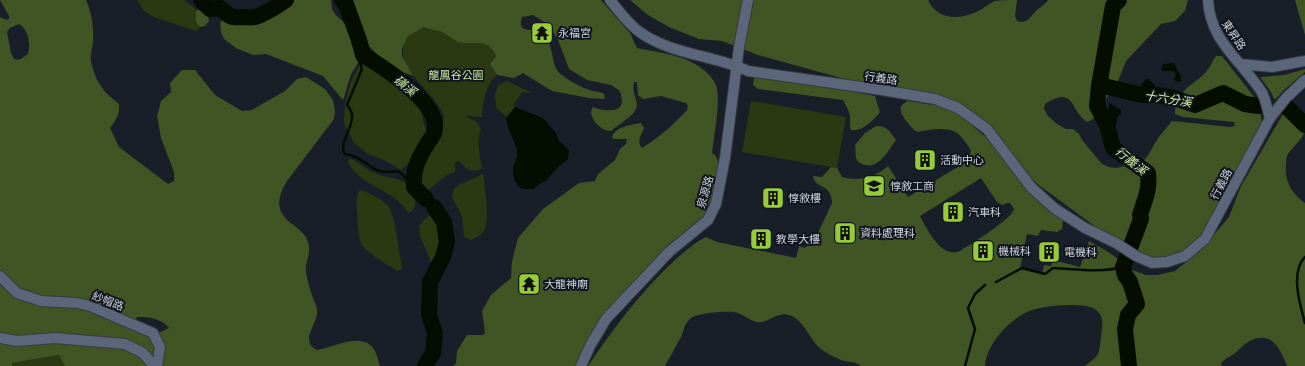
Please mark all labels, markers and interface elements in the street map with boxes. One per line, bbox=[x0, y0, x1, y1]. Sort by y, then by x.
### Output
street label: 東昇路 bbox=[1219, 18, 1248, 53]
temple icon: 永福宮 bbox=[529, 20, 555, 46]
place label: 永福宮 bbox=[558, 27, 591, 40]
park label: 龍鳳谷公園 bbox=[429, 69, 484, 82]
street label: 行義路 bbox=[864, 70, 898, 87]
water label: 磺溪 bbox=[391, 73, 420, 100]
water label: 十六分溪 bbox=[1143, 88, 1195, 110]
water label: 行義溪 bbox=[1113, 144, 1151, 179]
building icon: 活動中心 bbox=[912, 147, 938, 173]
place label: 活動中心 bbox=[940, 154, 984, 167]
street label: 行義路 bbox=[1208, 167, 1235, 202]
school or university icon: 惇敘工商 bbox=[861, 173, 887, 199]
street label: 泉源路 bbox=[695, 174, 716, 210]
place label: 惇敘工商 bbox=[890, 180, 934, 193]
building icon: 惇敘樓 bbox=[760, 185, 786, 211]
place label: 惇敘樓 bbox=[788, 192, 821, 205]
building icon: 汽車科 bbox=[940, 199, 966, 225]
place label: 汽車科 bbox=[968, 206, 1001, 219]
building icon: 資料處理科 bbox=[832, 220, 858, 246]
building icon: 教學大樓 bbox=[748, 226, 774, 252]
place label: 資料處理科 bbox=[860, 227, 915, 240]
place label: 教學大樓 bbox=[776, 233, 820, 246]
building icon: 機械科 bbox=[970, 238, 996, 264]
building icon: 電機科 bbox=[1036, 239, 1062, 265]
place label: 機械科 bbox=[998, 245, 1031, 258]
place label: 電機科 bbox=[1064, 246, 1097, 259]
temple icon: 大龍神廟 bbox=[516, 271, 542, 297]
place label: 大龍神廟 bbox=[544, 278, 588, 291]
street label: 紗帽路 bbox=[90, 289, 126, 313]

